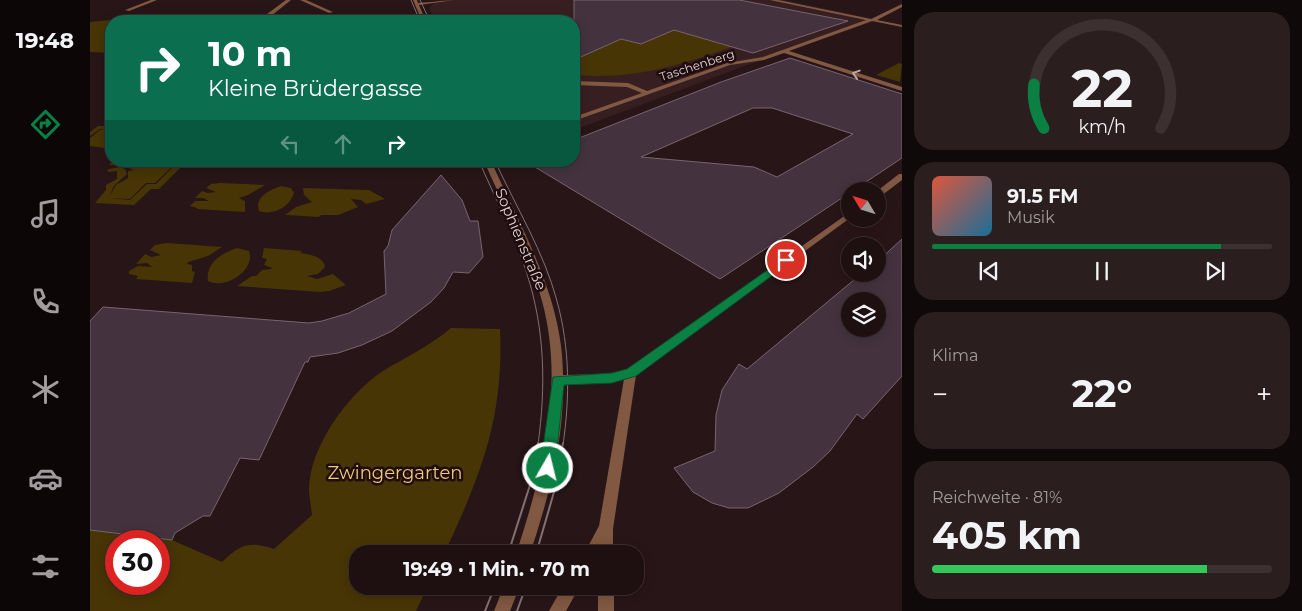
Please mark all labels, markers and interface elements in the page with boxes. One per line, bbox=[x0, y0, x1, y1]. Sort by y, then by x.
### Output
text: 19:48 bbox=[16, 27, 74, 54]
text: 10 m bbox=[208, 32, 292, 75]
icon: right bbox=[125, 35, 190, 100]
street label: Taschenberg bbox=[658, 46, 736, 84]
text: 22 bbox=[1071, 57, 1133, 120]
one-way arrow bbox=[852, 69, 860, 79]
text: Kleine Brüdergasse bbox=[208, 75, 422, 102]
icon: directions bbox=[28, 107, 63, 142]
text: km/h bbox=[1078, 116, 1126, 137]
icon: left bbox=[276, 130, 304, 158]
icon: ahead bbox=[329, 130, 357, 158]
icon: right bbox=[382, 130, 410, 158]
north arrow bbox=[841, 182, 886, 228]
map controls bbox=[841, 182, 886, 337]
street label: Sophienstraße bbox=[491, 185, 551, 293]
text: 91.5 FM bbox=[1007, 185, 1078, 208]
icon: music bbox=[28, 196, 63, 231]
text: Musik bbox=[1007, 208, 1055, 227]
button: sound bbox=[841, 237, 886, 282]
pin bbox=[765, 239, 807, 281]
icon: arrive bbox=[772, 246, 800, 274]
icon: previous bbox=[975, 257, 1003, 285]
icon: pause bbox=[1088, 257, 1116, 285]
icon: next bbox=[1201, 257, 1229, 285]
icon: phone bbox=[28, 284, 63, 319]
button: layers bbox=[841, 292, 886, 337]
text: Klima bbox=[932, 346, 978, 365]
text: 22° bbox=[1072, 370, 1132, 417]
icon: climate bbox=[28, 372, 63, 407]
text: − bbox=[932, 377, 948, 411]
text: + bbox=[1256, 377, 1272, 411]
position arrow bbox=[521, 441, 573, 493]
icon: car bbox=[28, 461, 63, 496]
park label: Zwingergarten bbox=[328, 462, 462, 484]
text: Reichweite · 81% bbox=[932, 488, 1062, 507]
text: 405 km bbox=[932, 512, 1082, 559]
speed limit sign: 30 bbox=[105, 530, 170, 595]
icon: filters bbox=[28, 549, 63, 584]
text: 19:49 · 1 Min. · 70 m bbox=[403, 558, 590, 581]

